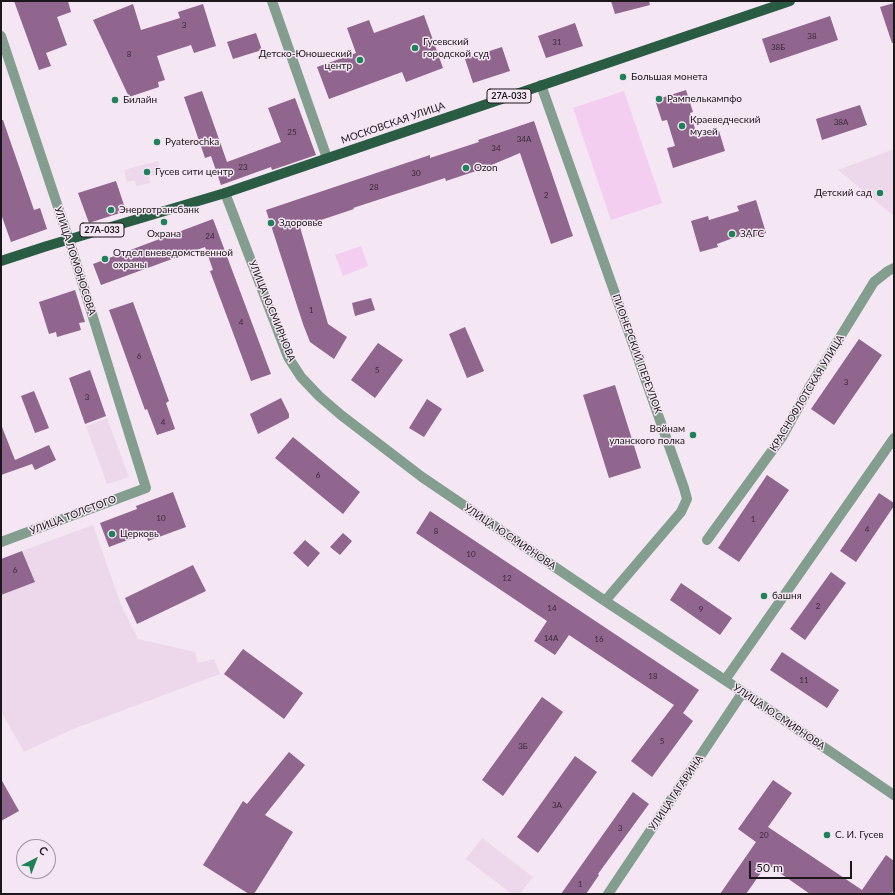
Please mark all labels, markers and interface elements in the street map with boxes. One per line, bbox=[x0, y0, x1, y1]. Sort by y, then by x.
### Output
house number: 3 bbox=[182, 20, 186, 30]
house number: 38 bbox=[807, 31, 817, 41]
place label: Гусевский городской суд bbox=[423, 36, 489, 60]
house number: 31 bbox=[552, 37, 562, 47]
house number: 38Б bbox=[771, 42, 785, 52]
marker: Гусевский городской суд bbox=[410, 43, 420, 53]
place label: Детско-Юношеский центр bbox=[259, 48, 352, 72]
house number: 8 bbox=[127, 49, 131, 59]
marker: Детско-Юношеский центр bbox=[355, 55, 365, 65]
place label: Большая монета bbox=[631, 71, 708, 83]
marker: Большая монета bbox=[618, 72, 628, 82]
road number: 27А-033 bbox=[487, 89, 531, 103]
place label: Рампелькампфо bbox=[667, 93, 742, 105]
place label: Билайн bbox=[123, 94, 157, 106]
marker: Рампелькампфо bbox=[654, 94, 664, 104]
marker: Билайн bbox=[110, 95, 120, 105]
street label: МОСКОВСКАЯ УЛИЦА bbox=[339, 100, 447, 146]
place label: Краеведческий музей bbox=[690, 114, 760, 138]
house number: 38А bbox=[834, 117, 848, 127]
marker: Краеведческий музей bbox=[677, 121, 687, 131]
house number: 25 bbox=[287, 127, 297, 137]
house number: 34А bbox=[517, 134, 531, 144]
place label: Pyaterochka bbox=[165, 136, 219, 148]
marker: Pyaterochka bbox=[152, 137, 162, 147]
house number: 34 bbox=[491, 143, 501, 153]
house number: 23 bbox=[238, 162, 248, 172]
place label: Ozon bbox=[474, 162, 498, 174]
marker: Ozon bbox=[461, 163, 471, 173]
place label: Гусев сити центр bbox=[155, 166, 233, 178]
marker: Гусев сити центр bbox=[142, 167, 152, 177]
house number: 30 bbox=[411, 168, 421, 178]
house number: 28 bbox=[369, 182, 379, 192]
place label: Детский сад bbox=[814, 187, 872, 199]
marker: Детский сад bbox=[875, 188, 885, 198]
house number: 2 bbox=[544, 190, 548, 200]
place label: Энерготрансбанк bbox=[119, 204, 199, 216]
street label: УЛИЦА ЛОМОНОСОВА bbox=[52, 205, 98, 317]
marker: Энерготрансбанк bbox=[106, 205, 116, 215]
marker: Охрана bbox=[159, 217, 169, 227]
place label: Здоровье bbox=[279, 217, 323, 229]
marker: Здоровье bbox=[266, 218, 276, 228]
road number: 27А-033 bbox=[80, 223, 124, 237]
place label: Охрана bbox=[147, 228, 181, 240]
place label: ЗАГС bbox=[740, 228, 764, 240]
marker: ЗАГС bbox=[727, 229, 737, 239]
house number: 24 bbox=[205, 231, 215, 241]
place label: Отдел вневедомственной охраны bbox=[113, 247, 233, 270]
marker: Отдел вневедомственной охраны bbox=[100, 254, 110, 264]
street label: УЛИЦА Ю.СМИРНОВА bbox=[246, 259, 298, 363]
street label: ПИОНЕРСКИЙ ПЕРЕУЛОК bbox=[610, 293, 664, 415]
house number: 1 bbox=[309, 305, 313, 315]
house number: 4 bbox=[239, 317, 243, 327]
street label: КРАСНОФЛОТСКАЯ УЛИЦА bbox=[767, 333, 847, 453]
house number: 6 bbox=[137, 351, 141, 361]
house number: 5 bbox=[375, 365, 379, 375]
house number: 3 bbox=[844, 377, 848, 387]
house number: 3 bbox=[85, 392, 89, 402]
house number: 4 bbox=[161, 417, 165, 427]
place label: Войнам уланского полка bbox=[609, 423, 685, 446]
marker: Войнам уланского полка bbox=[688, 430, 698, 440]
house number: 6 bbox=[316, 470, 320, 480]
street label: УЛИЦА ТОЛСТОГО bbox=[28, 493, 118, 537]
street label: УЛИЦА Ю.СМИРНОВА bbox=[462, 502, 558, 572]
house number: 10 bbox=[156, 513, 166, 523]
house number: 1 bbox=[751, 514, 755, 524]
house number: 4 bbox=[865, 524, 869, 534]
house number: 8 bbox=[434, 526, 438, 536]
place label: Церковь bbox=[120, 528, 159, 540]
marker: Церковь bbox=[107, 529, 117, 539]
house number: 10 bbox=[466, 549, 476, 559]
house number: 6 bbox=[13, 565, 17, 575]
house number: 12 bbox=[502, 573, 512, 583]
place label: башня bbox=[772, 590, 802, 602]
marker: башня bbox=[759, 591, 769, 601]
house number: 2 bbox=[816, 601, 820, 611]
house number: 14 bbox=[547, 603, 557, 613]
house number: 9 bbox=[699, 604, 703, 614]
house number: 14А bbox=[544, 633, 558, 643]
house number: 16 bbox=[594, 634, 604, 644]
house number: 18 bbox=[648, 671, 658, 681]
house number: 11 bbox=[799, 675, 809, 685]
street label: УЛИЦА Ю.СМИРНОВА bbox=[731, 682, 827, 752]
house number: 5 bbox=[660, 736, 664, 746]
house number: 3Б bbox=[518, 741, 528, 751]
street label: УЛИЦА ГАГАРИНА bbox=[646, 753, 706, 833]
house number: 3А bbox=[552, 800, 562, 810]
house number: 3 bbox=[618, 823, 622, 833]
place label: С. И. Гусев bbox=[835, 829, 883, 841]
house number: 20 bbox=[759, 830, 769, 840]
marker: С. И. Гусев bbox=[822, 830, 832, 840]
north arrow bbox=[16, 839, 56, 879]
text: С bbox=[37, 843, 51, 858]
scale bar bbox=[751, 853, 854, 879]
text: 50 m bbox=[756, 860, 783, 875]
house number: 1 bbox=[578, 879, 582, 889]

